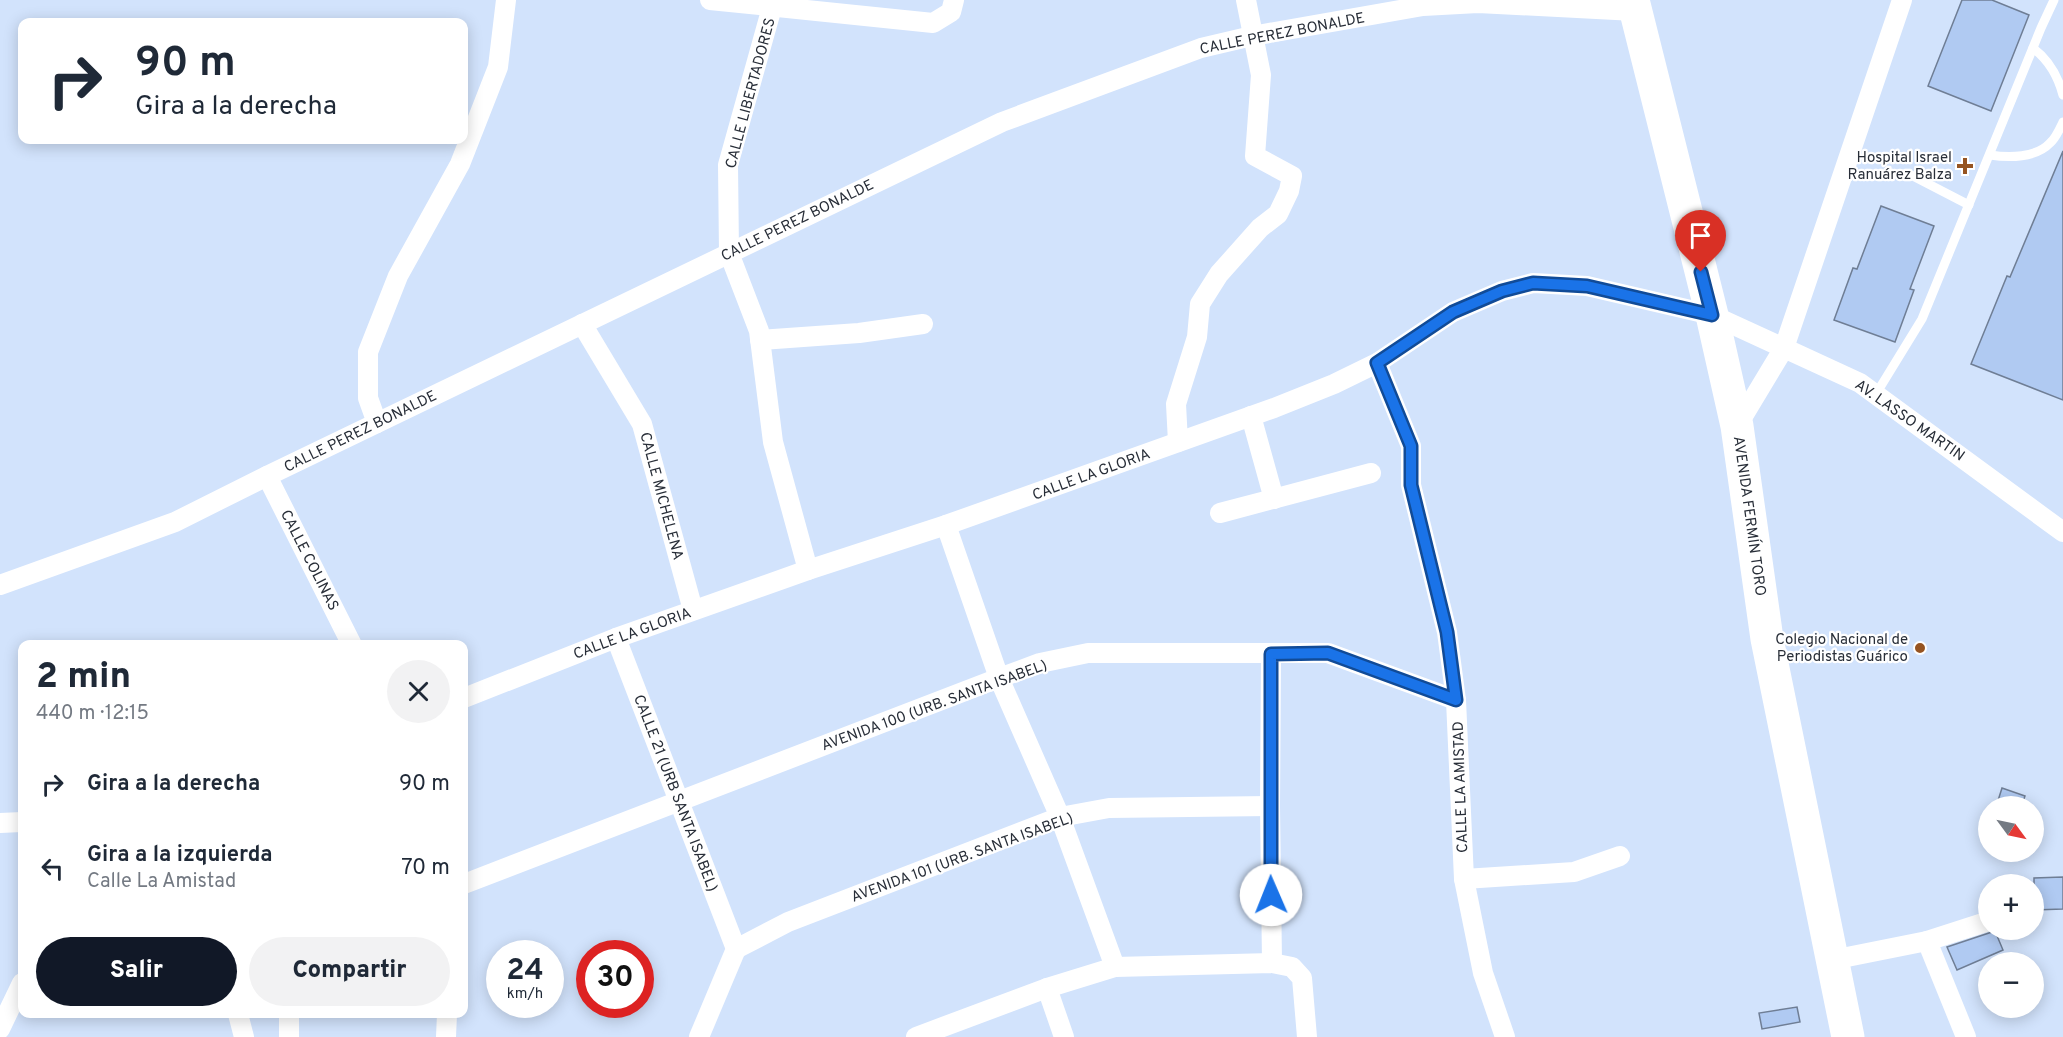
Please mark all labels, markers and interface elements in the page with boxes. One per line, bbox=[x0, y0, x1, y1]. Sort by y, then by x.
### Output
street label: CALLE PEREZ BONALDE bbox=[1198, 9, 1366, 60]
street label: CALLE LIBERTADORES bbox=[722, 16, 781, 171]
text: 90 m bbox=[135, 38, 236, 91]
icon: right bbox=[36, 42, 114, 120]
text: Gira a la derecha bbox=[135, 90, 337, 124]
place label: Hospital Israel Ranuárez Balza bbox=[1848, 149, 1952, 185]
marker: Hospital Israel Ranuárez Balza bbox=[1956, 157, 1974, 175]
street label: CALLE PEREZ BONALDE bbox=[718, 176, 877, 267]
pin bbox=[1675, 210, 1726, 272]
icon: arrive bbox=[1684, 219, 1717, 252]
street label: AV. LASSO MARTIN bbox=[1850, 376, 1968, 466]
street label: CALLE PEREZ BONALDE bbox=[281, 387, 440, 478]
street label: CALLE MICHELENA bbox=[634, 430, 687, 562]
street label: AVENIDA FERMÍN TORO bbox=[1728, 435, 1770, 598]
street label: CALLE LA GLORIA bbox=[1030, 445, 1153, 506]
street label: CALLE COLINAS bbox=[275, 507, 342, 614]
street label: CALLE LA GLORIA bbox=[571, 604, 694, 665]
place label: Colegio Nacional de Periodistas Guárico bbox=[1775, 631, 1908, 667]
marker: Colegio Nacional de Periodistas Guárico bbox=[1913, 641, 1927, 655]
text: 2 min bbox=[36, 655, 131, 701]
street label: AVENIDA 100 (URB. SANTA ISABEL) bbox=[819, 657, 1050, 756]
button: close bbox=[387, 660, 450, 723]
street label: CALLE 21 (URB SANTA ISABEL) bbox=[628, 692, 721, 895]
text: 440 m · 12:15 bbox=[36, 701, 149, 727]
street label: CALLE LA AMISTAD bbox=[1450, 721, 1473, 853]
icon: right bbox=[36, 768, 69, 801]
text: Gira a la derecha bbox=[87, 771, 260, 798]
text: 90 m bbox=[399, 771, 450, 798]
north arrow bbox=[1978, 796, 2044, 862]
map controls bbox=[1978, 796, 2044, 1018]
street label: AVENIDA 101 (URB. SANTA ISABEL) bbox=[849, 809, 1076, 908]
text: Gira a la izquierda bbox=[87, 842, 273, 869]
icon: left bbox=[36, 852, 69, 885]
text: 70 m bbox=[401, 855, 450, 882]
position arrow bbox=[1239, 863, 1303, 927]
text: Calle La Amistad bbox=[87, 869, 236, 895]
button: + bbox=[1978, 874, 2044, 940]
button: Salir bbox=[36, 937, 237, 1006]
button: Compartir bbox=[249, 937, 450, 1006]
speed limit sign: 30 bbox=[576, 940, 654, 1018]
button: − bbox=[1978, 952, 2044, 1018]
text: 24 bbox=[506, 953, 544, 990]
text: km/h bbox=[507, 985, 543, 1004]

